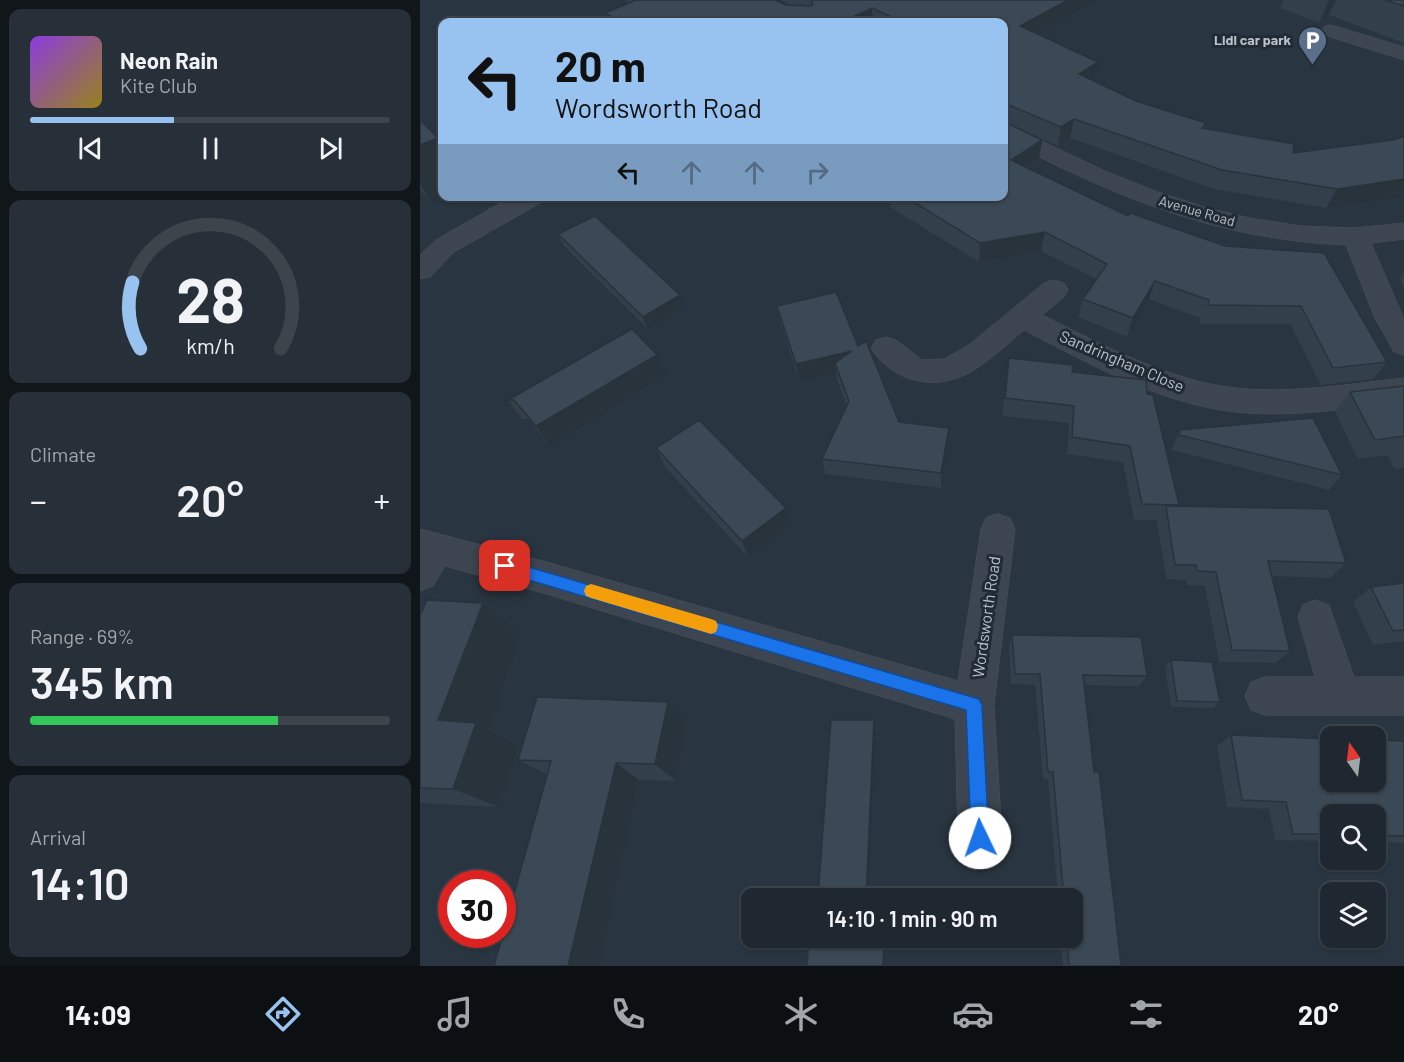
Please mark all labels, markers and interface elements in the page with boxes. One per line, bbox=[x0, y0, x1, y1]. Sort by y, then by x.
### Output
parking icon: Lidl car park bbox=[1296, 24, 1328, 66]
place label: Lidl car park bbox=[1214, 31, 1292, 48]
text: 20 m bbox=[555, 40, 646, 90]
icon: left bbox=[456, 42, 534, 120]
text: Neon Rain bbox=[120, 47, 218, 73]
text: Kite Club bbox=[120, 73, 197, 97]
text: Wordsworth Road bbox=[555, 91, 762, 123]
icon: previous bbox=[74, 132, 107, 165]
icon: pause bbox=[194, 132, 227, 165]
icon: next bbox=[314, 132, 347, 165]
icon: left bbox=[612, 156, 645, 189]
icon: ahead bbox=[675, 156, 708, 189]
icon: ahead bbox=[738, 156, 771, 189]
icon: right bbox=[801, 156, 834, 189]
street label: Avenue Road bbox=[1157, 192, 1237, 229]
text: 28 bbox=[176, 261, 244, 335]
street label: Sandringham Close bbox=[1057, 326, 1187, 395]
text: km/h bbox=[186, 333, 234, 358]
text: Climate bbox=[30, 442, 96, 466]
text: 20° bbox=[176, 472, 244, 526]
text: − bbox=[30, 480, 47, 520]
text: + bbox=[374, 480, 390, 520]
pin bbox=[479, 540, 530, 591]
icon: arrive bbox=[488, 549, 521, 582]
street label: Wordsworth Road bbox=[968, 555, 1003, 679]
text: Range · 69% bbox=[30, 624, 134, 648]
text: 345 km bbox=[30, 654, 174, 708]
north arrow bbox=[1320, 726, 1386, 792]
map controls bbox=[1320, 726, 1386, 948]
button: search bbox=[1320, 804, 1386, 870]
position arrow bbox=[948, 806, 1012, 870]
text: Arrival bbox=[30, 825, 86, 849]
text: 14:10 bbox=[30, 855, 130, 909]
speed limit sign: 30 bbox=[438, 870, 516, 948]
button: layers bbox=[1320, 882, 1386, 948]
text: 14:10 · 1 min · 90 m bbox=[827, 905, 997, 931]
icon: directions bbox=[262, 993, 304, 1035]
icon: music bbox=[434, 993, 476, 1035]
icon: phone bbox=[607, 993, 649, 1035]
icon: climate bbox=[780, 993, 822, 1035]
icon: car bbox=[952, 993, 994, 1035]
icon: filters bbox=[1125, 993, 1167, 1035]
text: 14:09 bbox=[65, 998, 131, 1030]
text: 20° bbox=[1298, 998, 1339, 1030]

